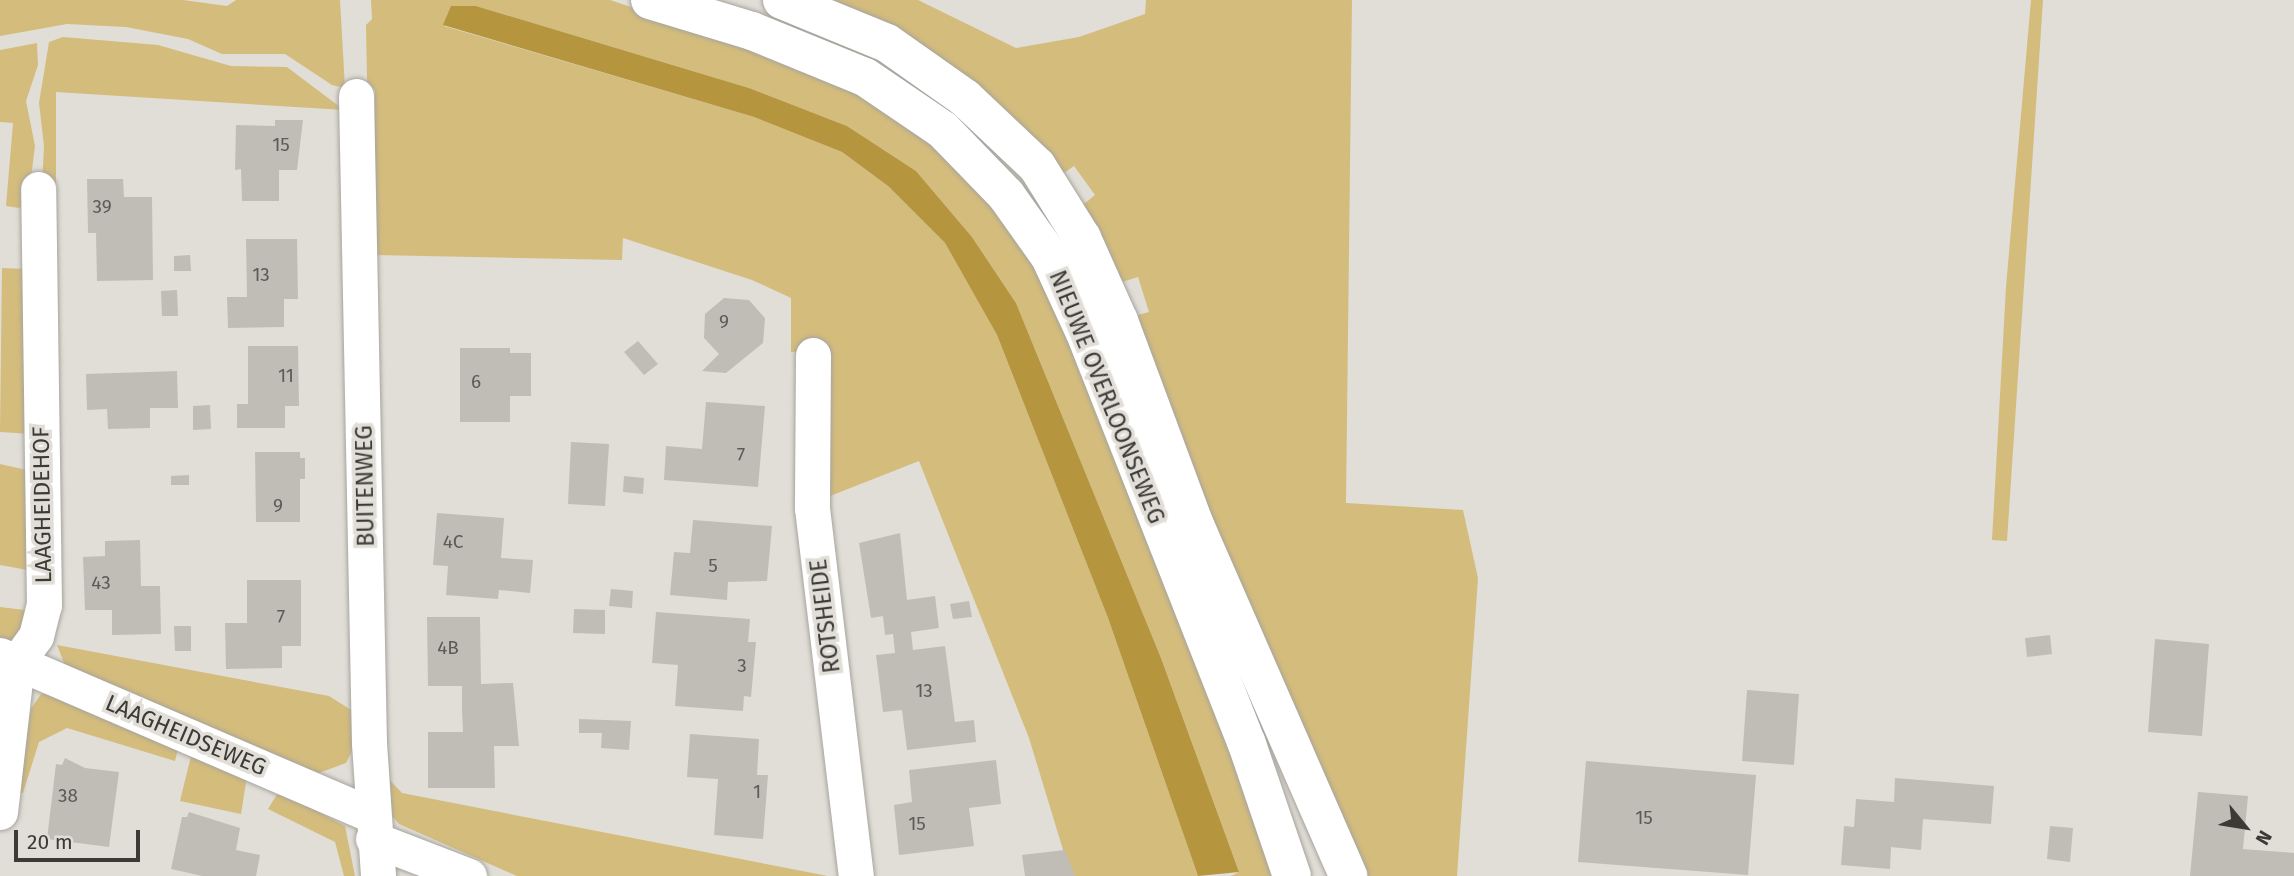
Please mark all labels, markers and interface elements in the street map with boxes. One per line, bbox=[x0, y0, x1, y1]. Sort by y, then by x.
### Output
house number: 15 bbox=[272, 134, 290, 156]
house number: 39 bbox=[92, 196, 112, 218]
house number: 13 bbox=[252, 264, 270, 286]
street label: NIEUWE OVERLOONSEWEG bbox=[1044, 266, 1170, 528]
house number: 9 bbox=[719, 311, 729, 333]
house number: 11 bbox=[278, 365, 294, 387]
house number: 6 bbox=[471, 371, 481, 393]
street label: BUITENWEG bbox=[350, 425, 380, 547]
street label: LAAGHEIDEHOF bbox=[27, 426, 57, 584]
house number: 7 bbox=[737, 444, 745, 466]
house number: 9 bbox=[273, 495, 283, 517]
house number: 4C bbox=[443, 531, 463, 553]
house number: 5 bbox=[708, 555, 718, 577]
street label: ROTSHEIDE bbox=[804, 557, 846, 675]
house number: 43 bbox=[91, 572, 111, 594]
house number: 7 bbox=[277, 606, 285, 628]
house number: 4B bbox=[437, 637, 459, 659]
house number: 3 bbox=[737, 655, 747, 677]
house number: 13 bbox=[915, 680, 933, 702]
street label: LAAGHEIDSEWEG bbox=[101, 689, 271, 781]
house number: 1 bbox=[753, 781, 761, 803]
house number: 38 bbox=[58, 785, 78, 807]
north arrow bbox=[2210, 792, 2280, 862]
house number: 15 bbox=[1635, 807, 1653, 829]
house number: 15 bbox=[908, 813, 926, 835]
scale bar bbox=[18, 816, 144, 860]
text: N bbox=[2251, 827, 2277, 849]
text: 20 m bbox=[27, 829, 73, 855]

